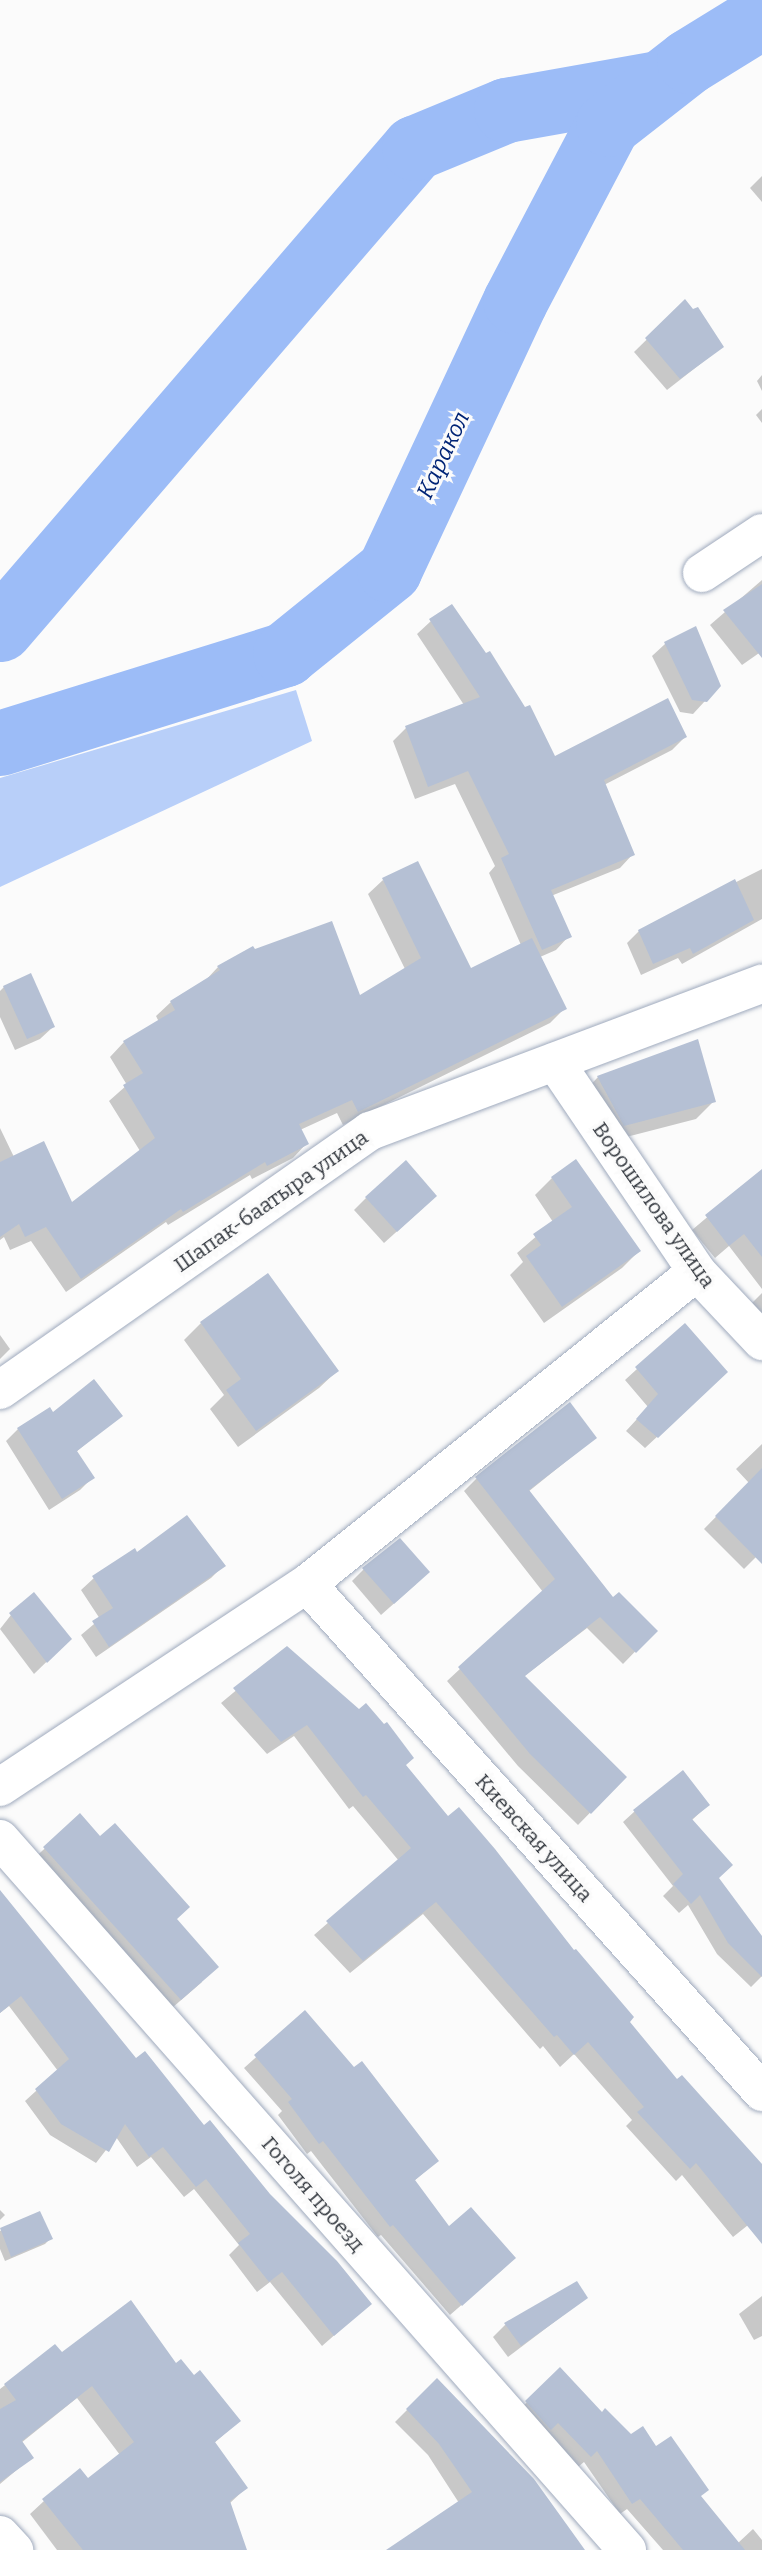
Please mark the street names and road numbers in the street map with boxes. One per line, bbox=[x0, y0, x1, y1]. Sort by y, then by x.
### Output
street label: Ворошилова улица bbox=[587, 1117, 721, 1293]
street label: Шапак-баатыра улица bbox=[169, 1124, 373, 1278]
street label: Киевская улица bbox=[470, 1769, 598, 1907]
street label: Гоголя проезд bbox=[256, 2131, 370, 2257]

